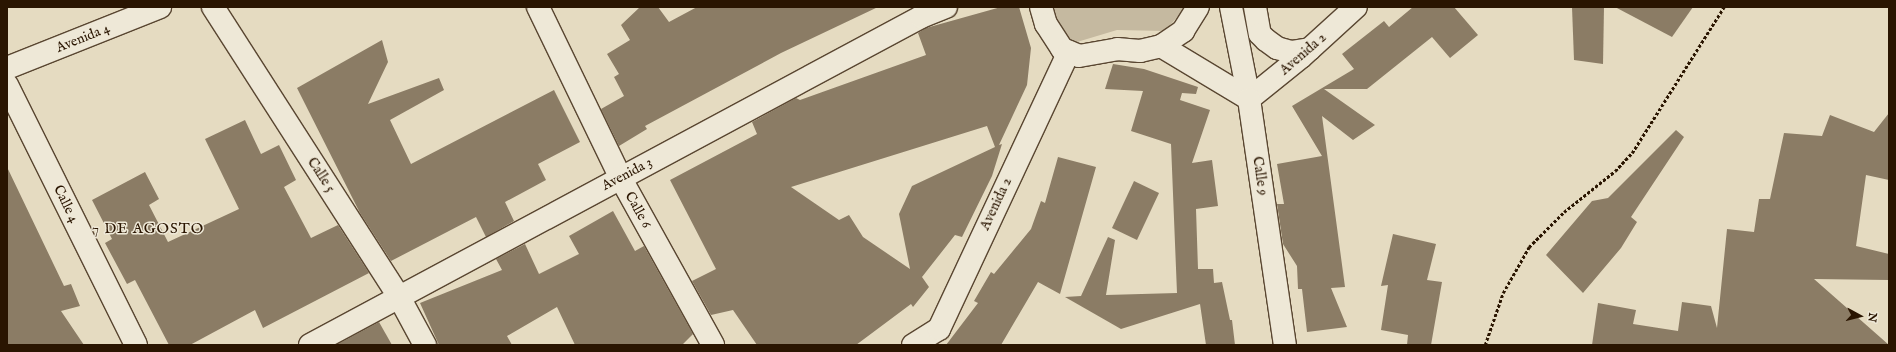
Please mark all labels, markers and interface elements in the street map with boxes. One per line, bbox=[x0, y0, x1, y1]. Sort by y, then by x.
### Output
street label: Avenida 4 bbox=[54, 20, 112, 56]
street label: Avenida 2 bbox=[1276, 29, 1330, 79]
street label: Calle 5 bbox=[304, 154, 338, 196]
street label: Avenida 3 bbox=[599, 154, 655, 194]
street label: Calle 9 bbox=[1249, 155, 1271, 197]
street label: Avenida 2 bbox=[977, 175, 1015, 233]
street label: Calle 4 bbox=[50, 182, 82, 226]
street label: Calle 6 bbox=[621, 189, 655, 231]
district label: 7 DE AGOSTO bbox=[92, 220, 204, 238]
north arrow bbox=[1840, 296, 1880, 336]
text: N bbox=[1864, 312, 1879, 323]

